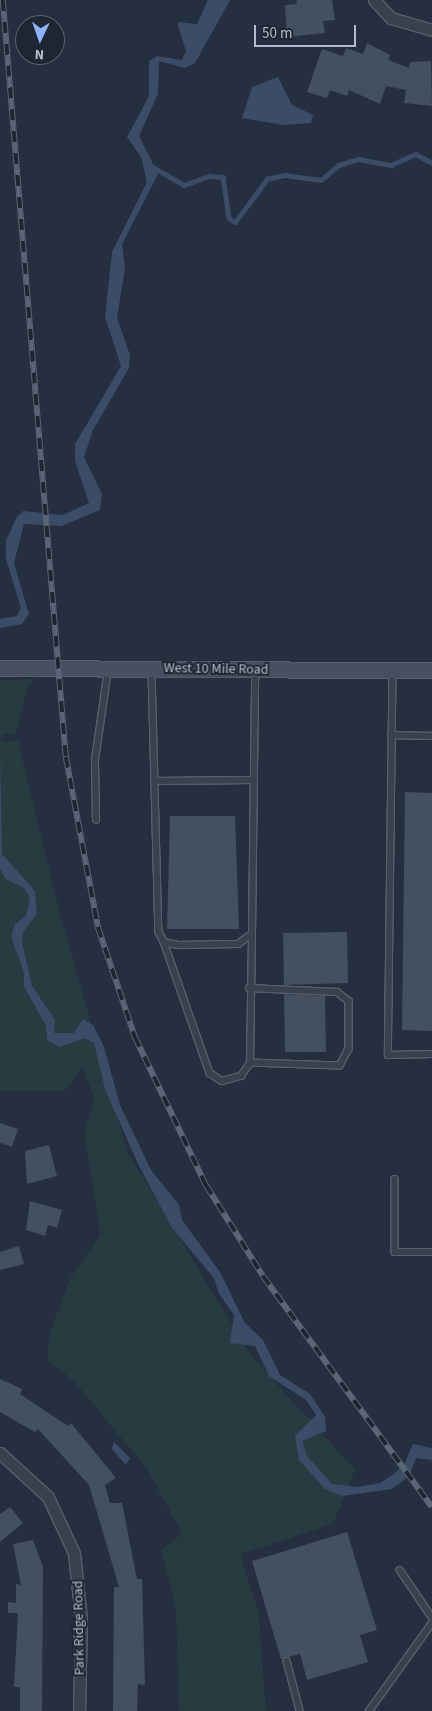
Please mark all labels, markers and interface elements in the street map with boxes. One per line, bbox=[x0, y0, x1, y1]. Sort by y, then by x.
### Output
north arrow bbox=[15, 15, 65, 65]
scale bar bbox=[257, 15, 360, 47]
text: 50 m bbox=[262, 23, 292, 44]
text: N bbox=[34, 44, 44, 64]
street label: West 10 Mile Road bbox=[163, 660, 269, 678]
street label: Park Ridge Road bbox=[70, 1580, 88, 1676]

